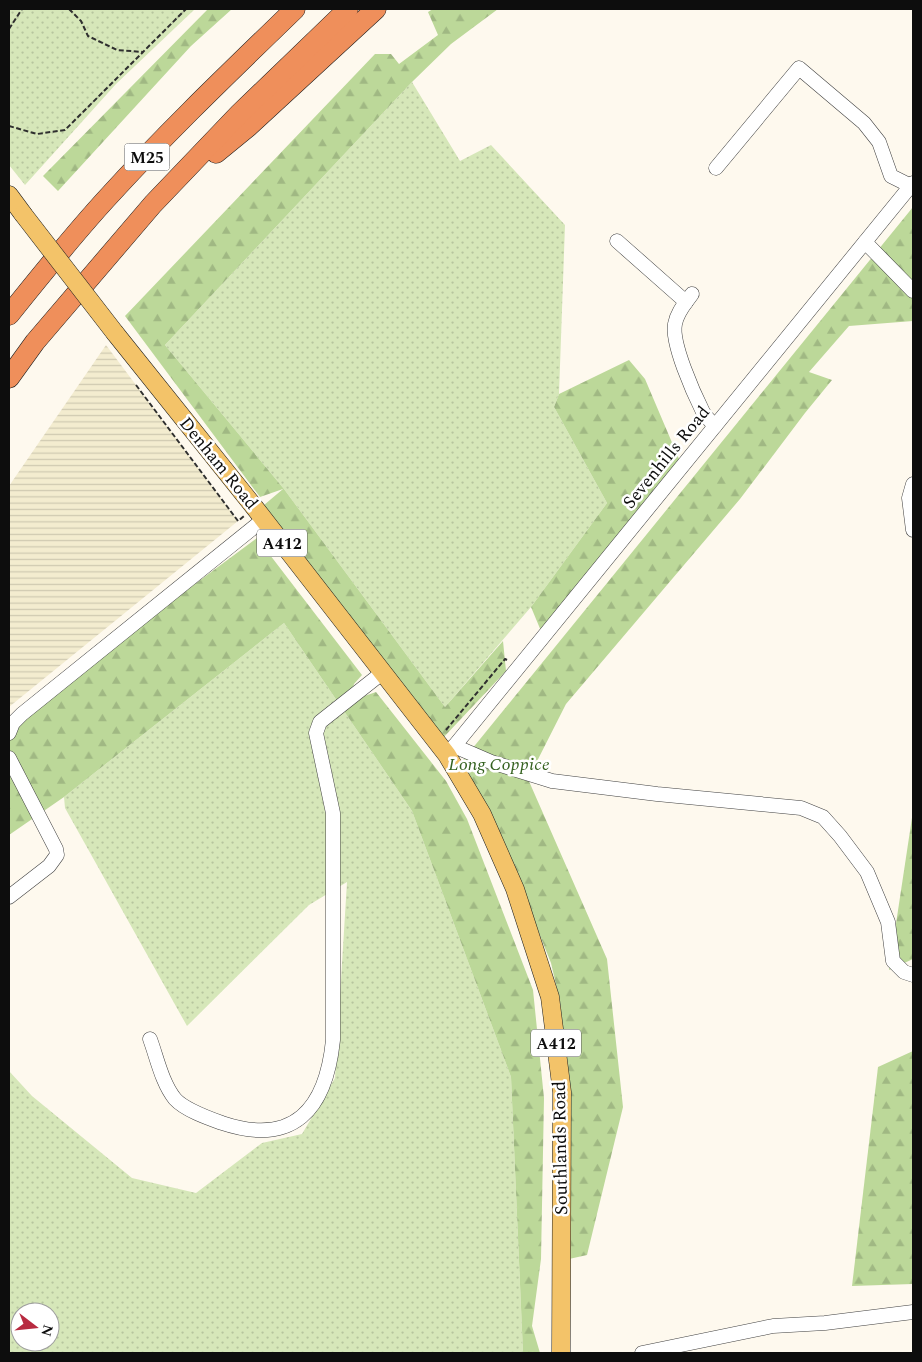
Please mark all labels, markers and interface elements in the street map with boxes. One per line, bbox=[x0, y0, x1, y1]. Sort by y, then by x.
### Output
road number: M25 bbox=[124, 144, 170, 170]
street label: Sevenhills Road bbox=[616, 400, 717, 515]
street label: Denham Road bbox=[173, 411, 265, 516]
road number: A412 bbox=[257, 530, 307, 556]
park label: Long Coppice bbox=[448, 751, 550, 778]
road number: A412 bbox=[531, 1030, 581, 1056]
street label: Southlands Road bbox=[546, 1081, 575, 1215]
north arrow bbox=[10, 1302, 60, 1352]
text: N bbox=[35, 1322, 59, 1339]

